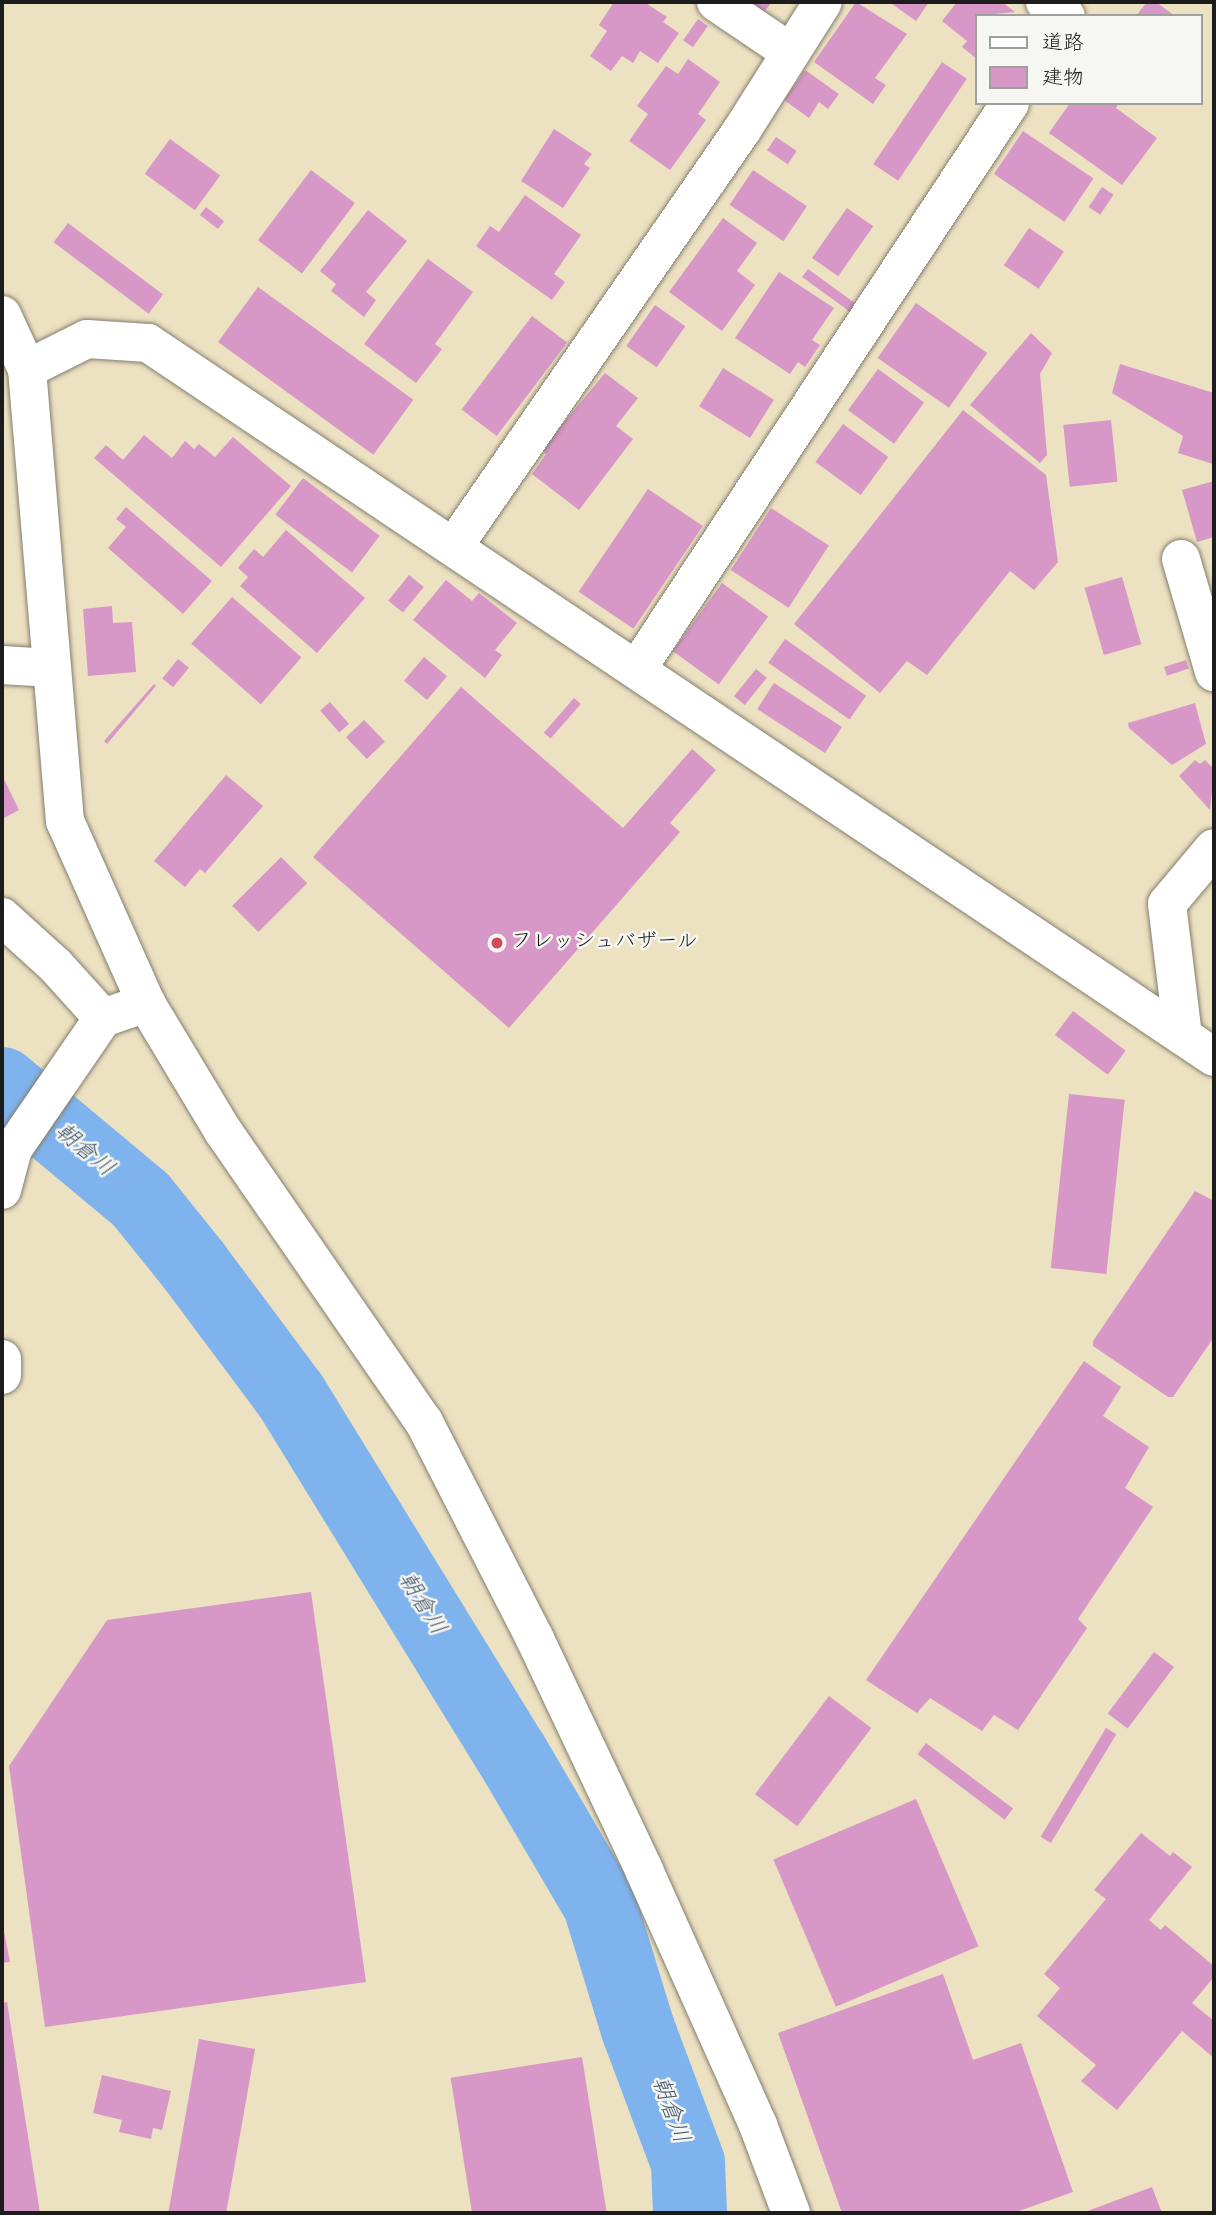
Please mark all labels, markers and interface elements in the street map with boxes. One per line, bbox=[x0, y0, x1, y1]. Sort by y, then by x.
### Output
legend bbox=[974, 14, 1202, 105]
text: 道路 bbox=[1042, 30, 1084, 60]
text: 建物 bbox=[1042, 65, 1084, 95]
place label: フレッシュバザール bbox=[511, 930, 700, 956]
marker: フレッシュバザール bbox=[489, 935, 505, 951]
water label: 朝倉川 bbox=[48, 1119, 118, 1185]
water label: 朝倉川 bbox=[390, 1568, 450, 1642]
water label: 朝倉川 bbox=[643, 2074, 693, 2148]

